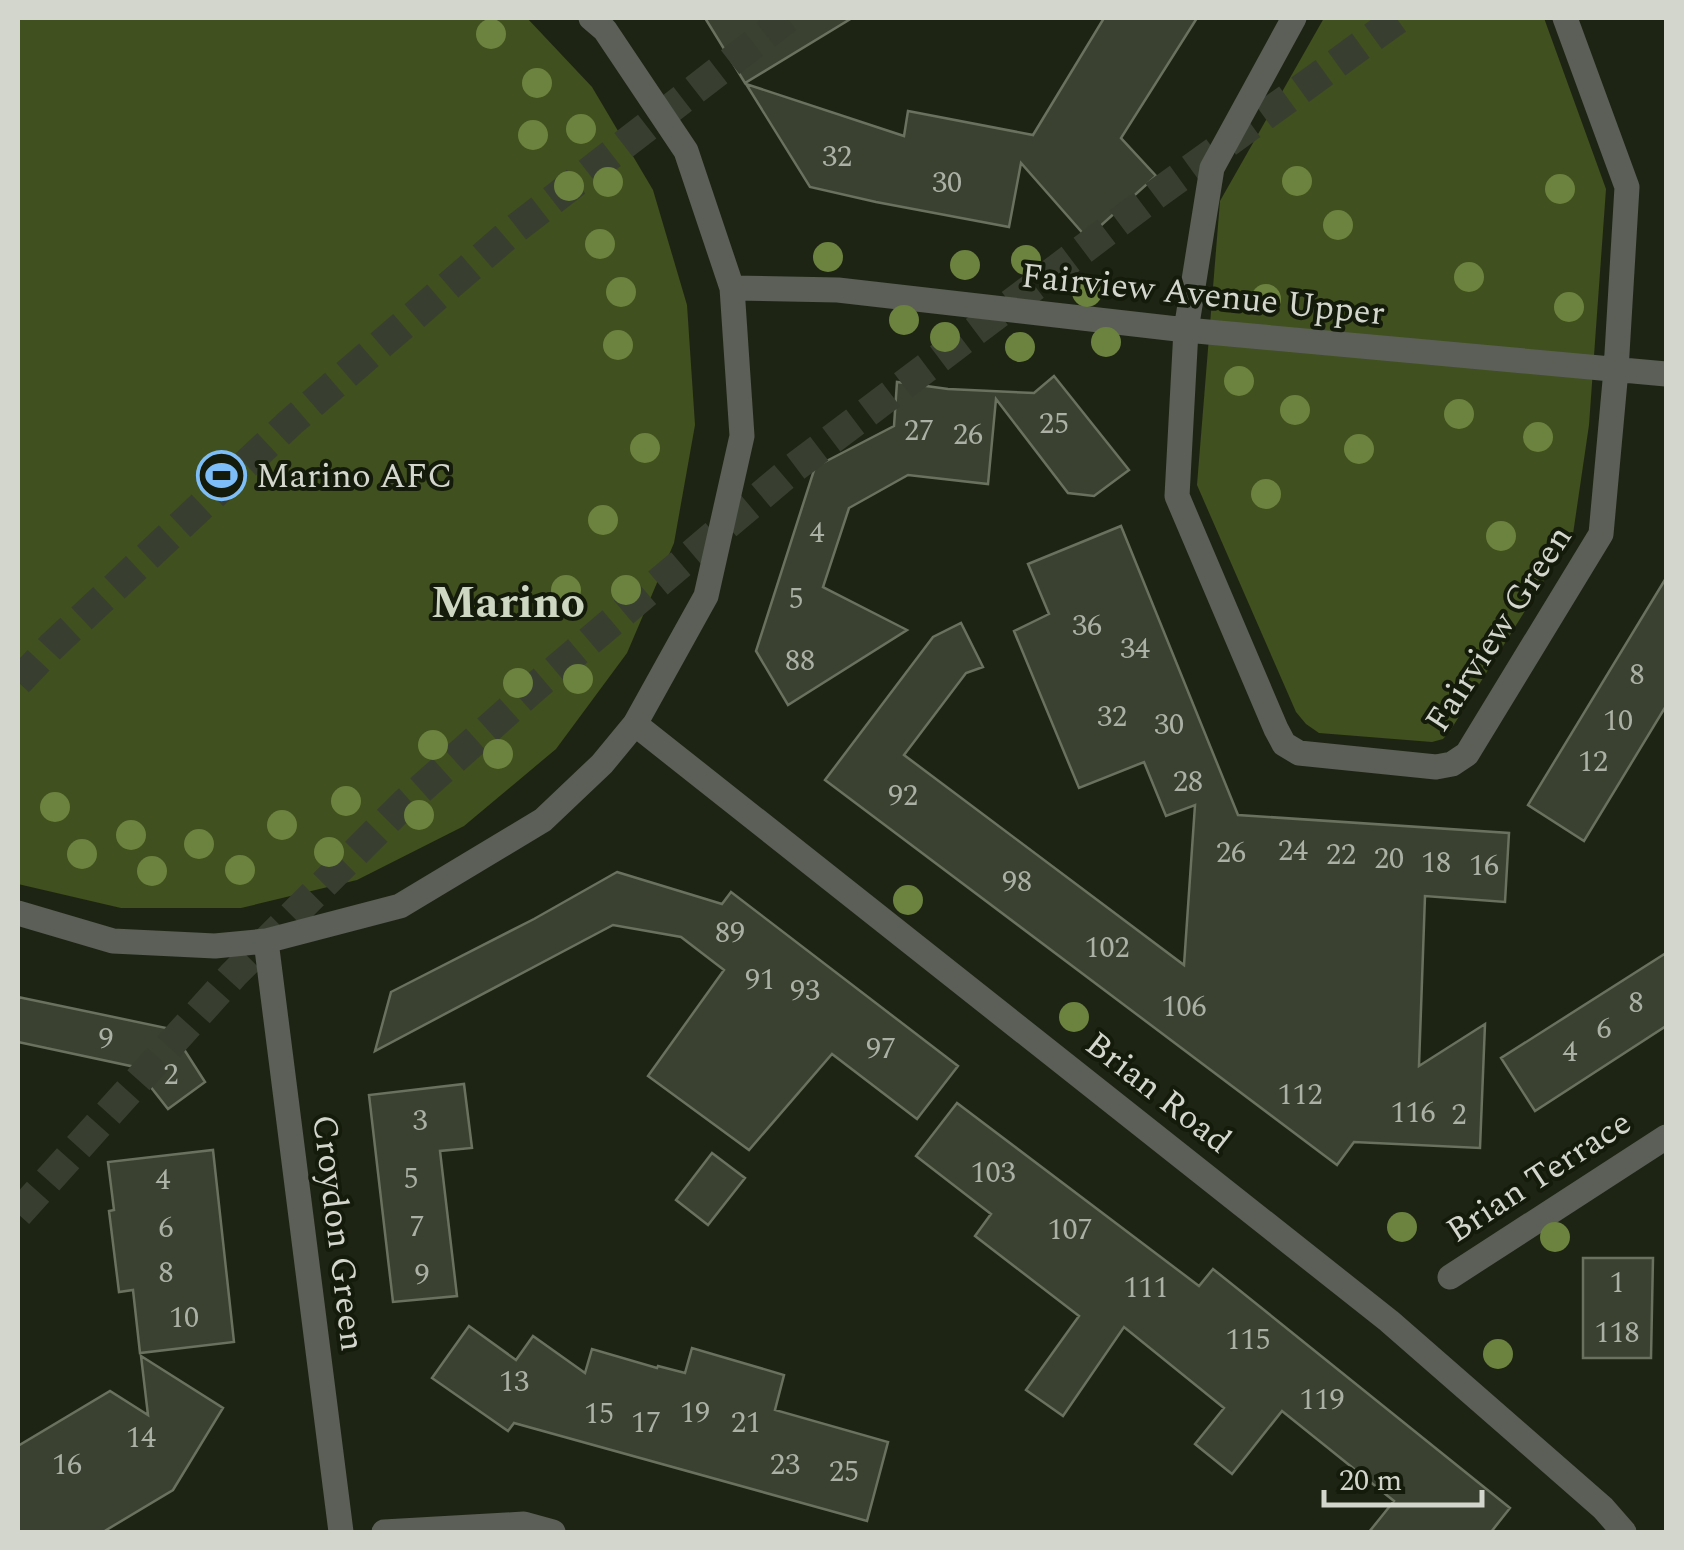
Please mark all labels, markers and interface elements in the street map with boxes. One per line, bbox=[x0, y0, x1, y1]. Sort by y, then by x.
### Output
house number: 32 bbox=[822, 134, 852, 180]
house number: 30 bbox=[932, 160, 962, 206]
street label: Fairview Avenue Upper bbox=[1019, 250, 1387, 340]
house number: 25 bbox=[1039, 401, 1069, 447]
house number: 27 bbox=[904, 408, 934, 454]
house number: 26 bbox=[953, 412, 983, 458]
sports icon: Marino AFC bbox=[195, 450, 247, 502]
place label: Marino AFC bbox=[256, 450, 453, 503]
house number: 4 bbox=[810, 510, 825, 556]
street label: Fairview Green bbox=[1412, 515, 1586, 743]
district label: Marino bbox=[431, 569, 585, 638]
house number: 5 bbox=[789, 576, 804, 622]
house number: 36 bbox=[1072, 603, 1102, 649]
house number: 34 bbox=[1120, 626, 1150, 672]
house number: 88 bbox=[785, 638, 815, 684]
house number: 8 bbox=[1630, 652, 1645, 698]
house number: 32 bbox=[1097, 694, 1127, 740]
house number: 10 bbox=[1603, 698, 1633, 744]
house number: 30 bbox=[1154, 702, 1184, 748]
house number: 12 bbox=[1578, 739, 1608, 785]
house number: 28 bbox=[1173, 759, 1203, 805]
house number: 92 bbox=[888, 773, 918, 819]
house number: 24 bbox=[1278, 828, 1308, 874]
house number: 26 bbox=[1216, 830, 1246, 876]
house number: 22 bbox=[1326, 832, 1356, 878]
house number: 20 bbox=[1374, 836, 1404, 882]
house number: 18 bbox=[1421, 840, 1451, 886]
house number: 16 bbox=[1469, 843, 1499, 889]
house number: 98 bbox=[1002, 859, 1032, 905]
house number: 89 bbox=[715, 910, 745, 956]
house number: 102 bbox=[1085, 925, 1130, 971]
house number: 91 bbox=[745, 957, 775, 1003]
house number: 93 bbox=[790, 968, 820, 1014]
house number: 8 bbox=[1629, 980, 1644, 1026]
house number: 106 bbox=[1162, 984, 1207, 1030]
house number: 6 bbox=[1597, 1006, 1612, 1052]
house number: 9 bbox=[99, 1016, 114, 1062]
street label: Brian Road bbox=[1074, 1019, 1242, 1167]
house number: 97 bbox=[866, 1026, 896, 1072]
house number: 4 bbox=[1563, 1029, 1578, 1075]
house number: 2 bbox=[164, 1052, 179, 1098]
house number: 112 bbox=[1278, 1072, 1323, 1118]
house number: 116 bbox=[1391, 1090, 1436, 1136]
house number: 2 bbox=[1452, 1092, 1467, 1138]
street label: Brian Terrace bbox=[1436, 1097, 1642, 1257]
house number: 3 bbox=[413, 1098, 428, 1144]
street label: Croydon Green bbox=[297, 1112, 379, 1354]
house number: 103 bbox=[971, 1150, 1016, 1196]
house number: 5 bbox=[404, 1156, 419, 1202]
house number: 4 bbox=[156, 1157, 171, 1203]
house number: 7 bbox=[410, 1204, 425, 1250]
house number: 6 bbox=[159, 1205, 174, 1251]
house number: 107 bbox=[1048, 1207, 1093, 1253]
house number: 8 bbox=[159, 1250, 174, 1296]
house number: 9 bbox=[415, 1252, 430, 1298]
house number: 1 bbox=[1610, 1260, 1625, 1306]
house number: 111 bbox=[1124, 1265, 1169, 1311]
house number: 10 bbox=[169, 1295, 199, 1341]
house number: 118 bbox=[1595, 1310, 1640, 1356]
house number: 115 bbox=[1226, 1317, 1271, 1363]
house number: 13 bbox=[499, 1359, 529, 1405]
house number: 119 bbox=[1300, 1377, 1345, 1423]
house number: 19 bbox=[680, 1390, 710, 1436]
house number: 15 bbox=[584, 1391, 614, 1437]
house number: 17 bbox=[631, 1400, 661, 1446]
house number: 21 bbox=[731, 1400, 761, 1446]
house number: 14 bbox=[126, 1415, 156, 1461]
house number: 16 bbox=[52, 1442, 82, 1488]
house number: 23 bbox=[770, 1442, 800, 1488]
scale bar bbox=[1324, 1445, 1482, 1507]
house number: 25 bbox=[829, 1449, 859, 1495]
text: 20 m bbox=[1339, 1458, 1402, 1504]

